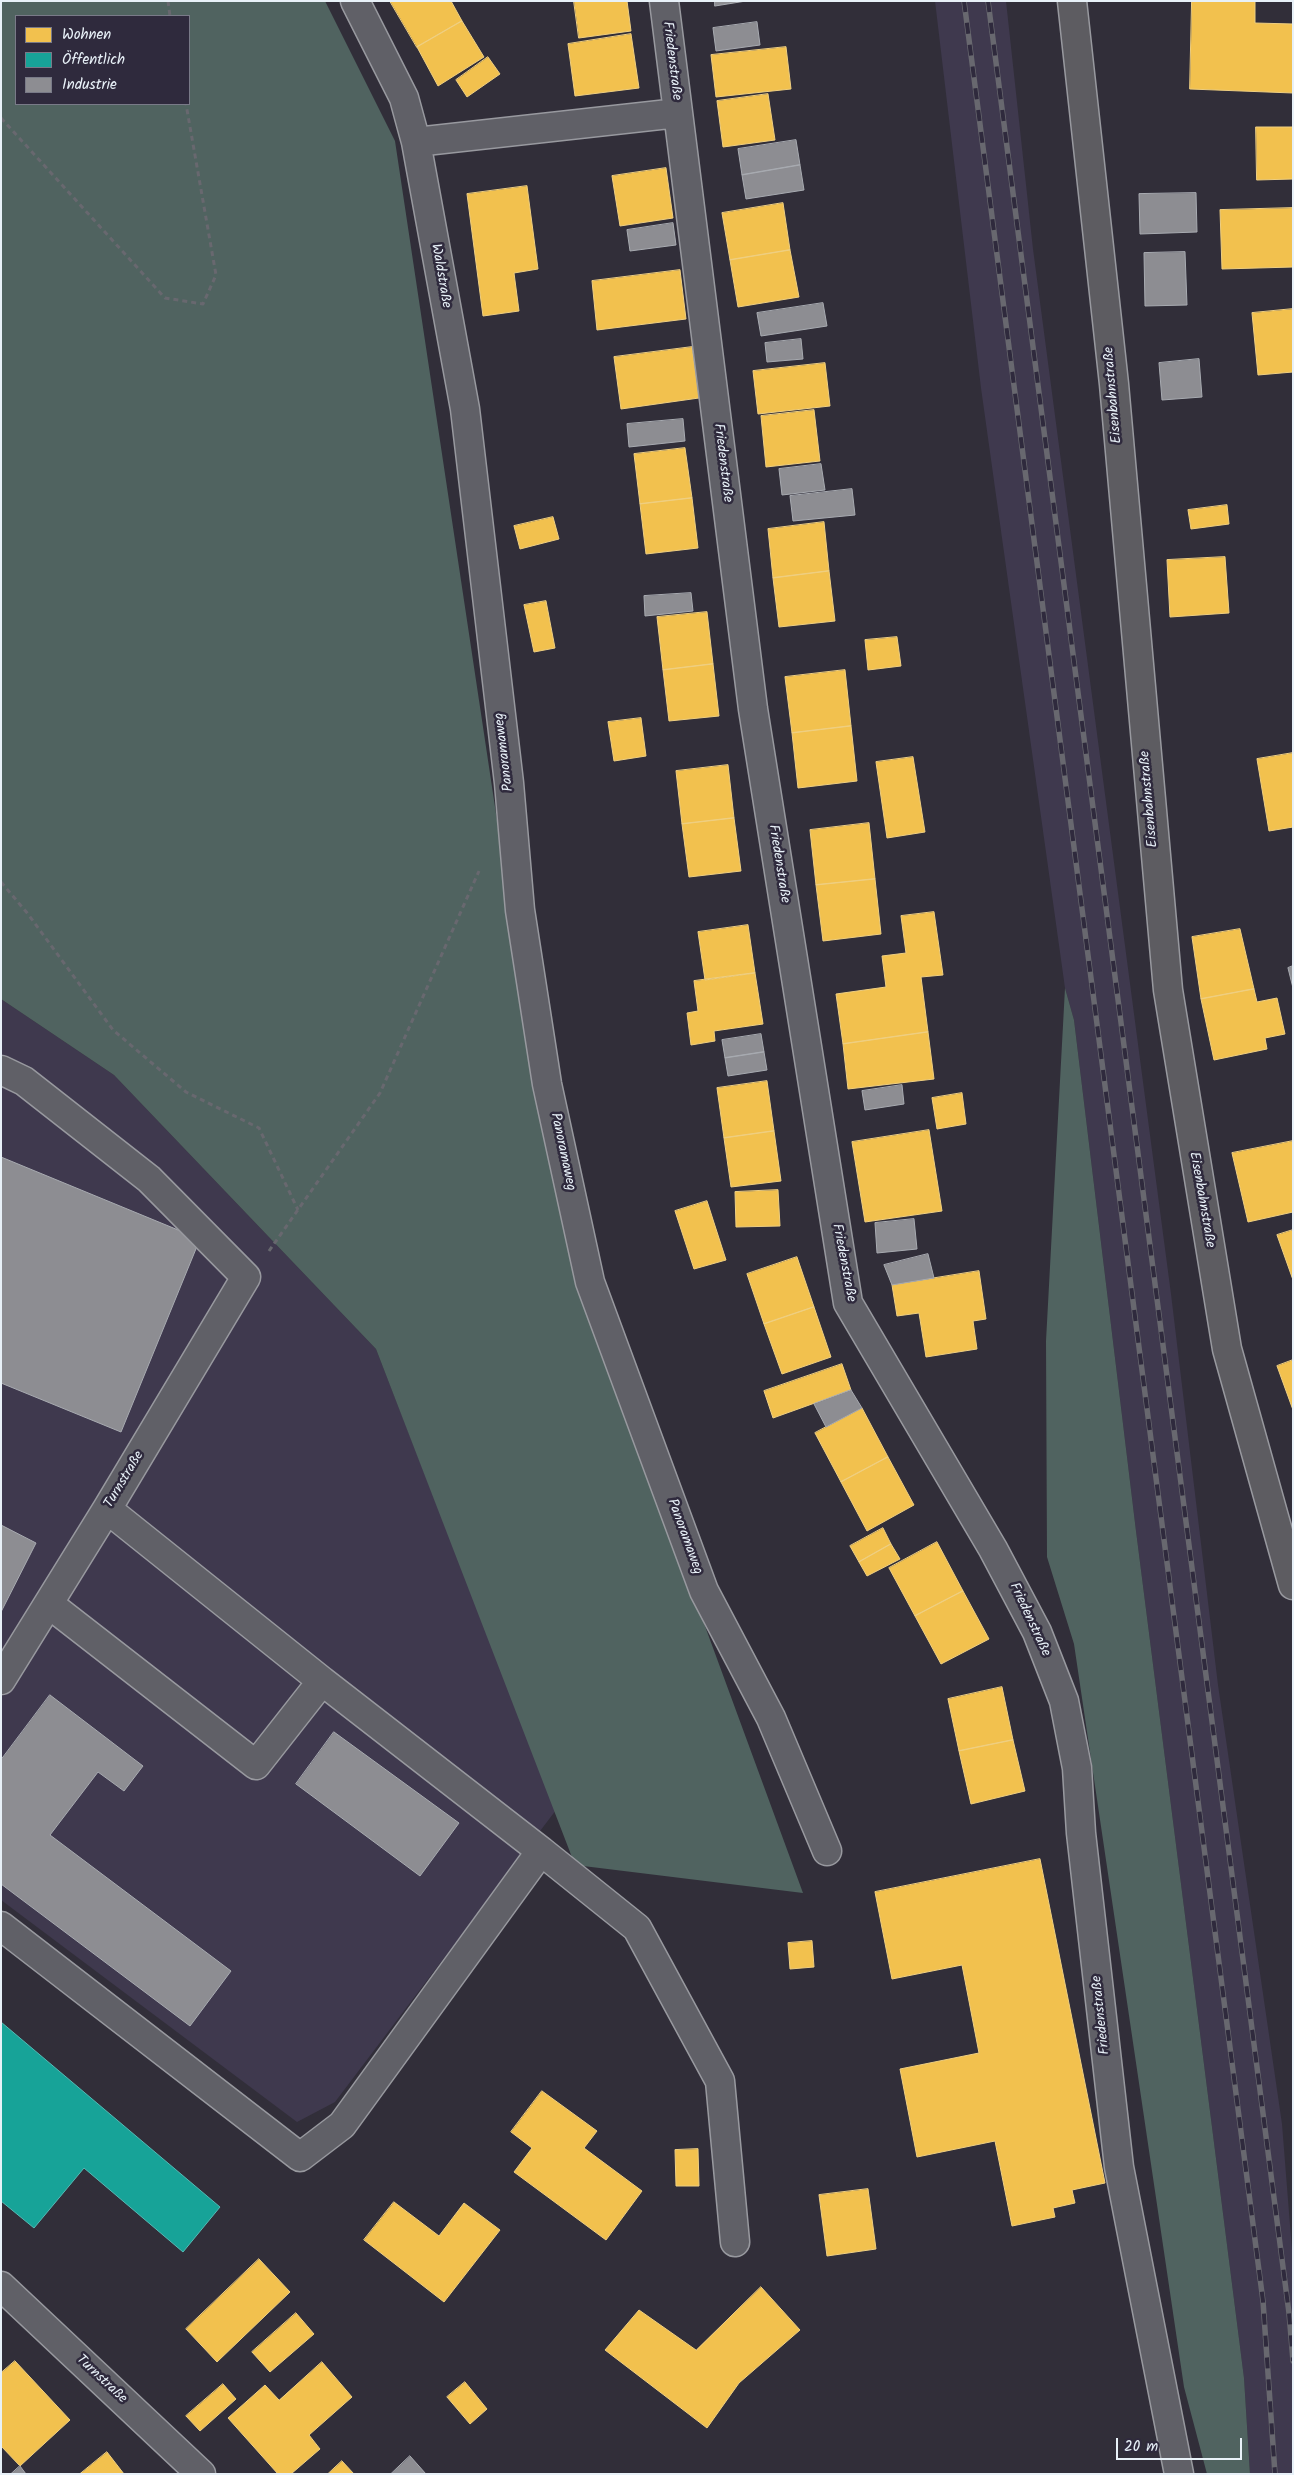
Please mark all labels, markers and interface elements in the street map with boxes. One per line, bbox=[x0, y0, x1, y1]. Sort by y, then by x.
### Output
legend bbox=[15, 15, 190, 105]
street label: Friedenstraße bbox=[658, 21, 684, 101]
text: Wohnen bbox=[62, 23, 111, 47]
text: Öffentlich bbox=[62, 48, 125, 72]
text: Industrie bbox=[62, 73, 117, 97]
street label: Waldstraße bbox=[426, 243, 454, 309]
street label: Eisenbahnstraße bbox=[1101, 346, 1127, 444]
street label: Friedenstraße bbox=[709, 423, 735, 503]
street label: Panoramaweg bbox=[492, 712, 518, 792]
street label: Eisenbahnstraße bbox=[1137, 750, 1163, 848]
street label: Friedenstraße bbox=[763, 823, 793, 905]
street label: Panoramaweg bbox=[546, 1111, 578, 1193]
street label: Eisenbahnstraße bbox=[1184, 1151, 1218, 1249]
street label: Friedenstraße bbox=[827, 1222, 859, 1304]
street label: Turnstraße bbox=[101, 1449, 149, 1511]
street label: Panoramaweg bbox=[663, 1497, 705, 1577]
street label: Friedenstraße bbox=[1005, 1580, 1053, 1660]
street label: Friedenstraße bbox=[1089, 1975, 1115, 2055]
street label: Turnstraße bbox=[72, 2352, 130, 2408]
scale bar bbox=[1119, 2428, 1245, 2460]
text: 20 m bbox=[1124, 2435, 1158, 2459]

